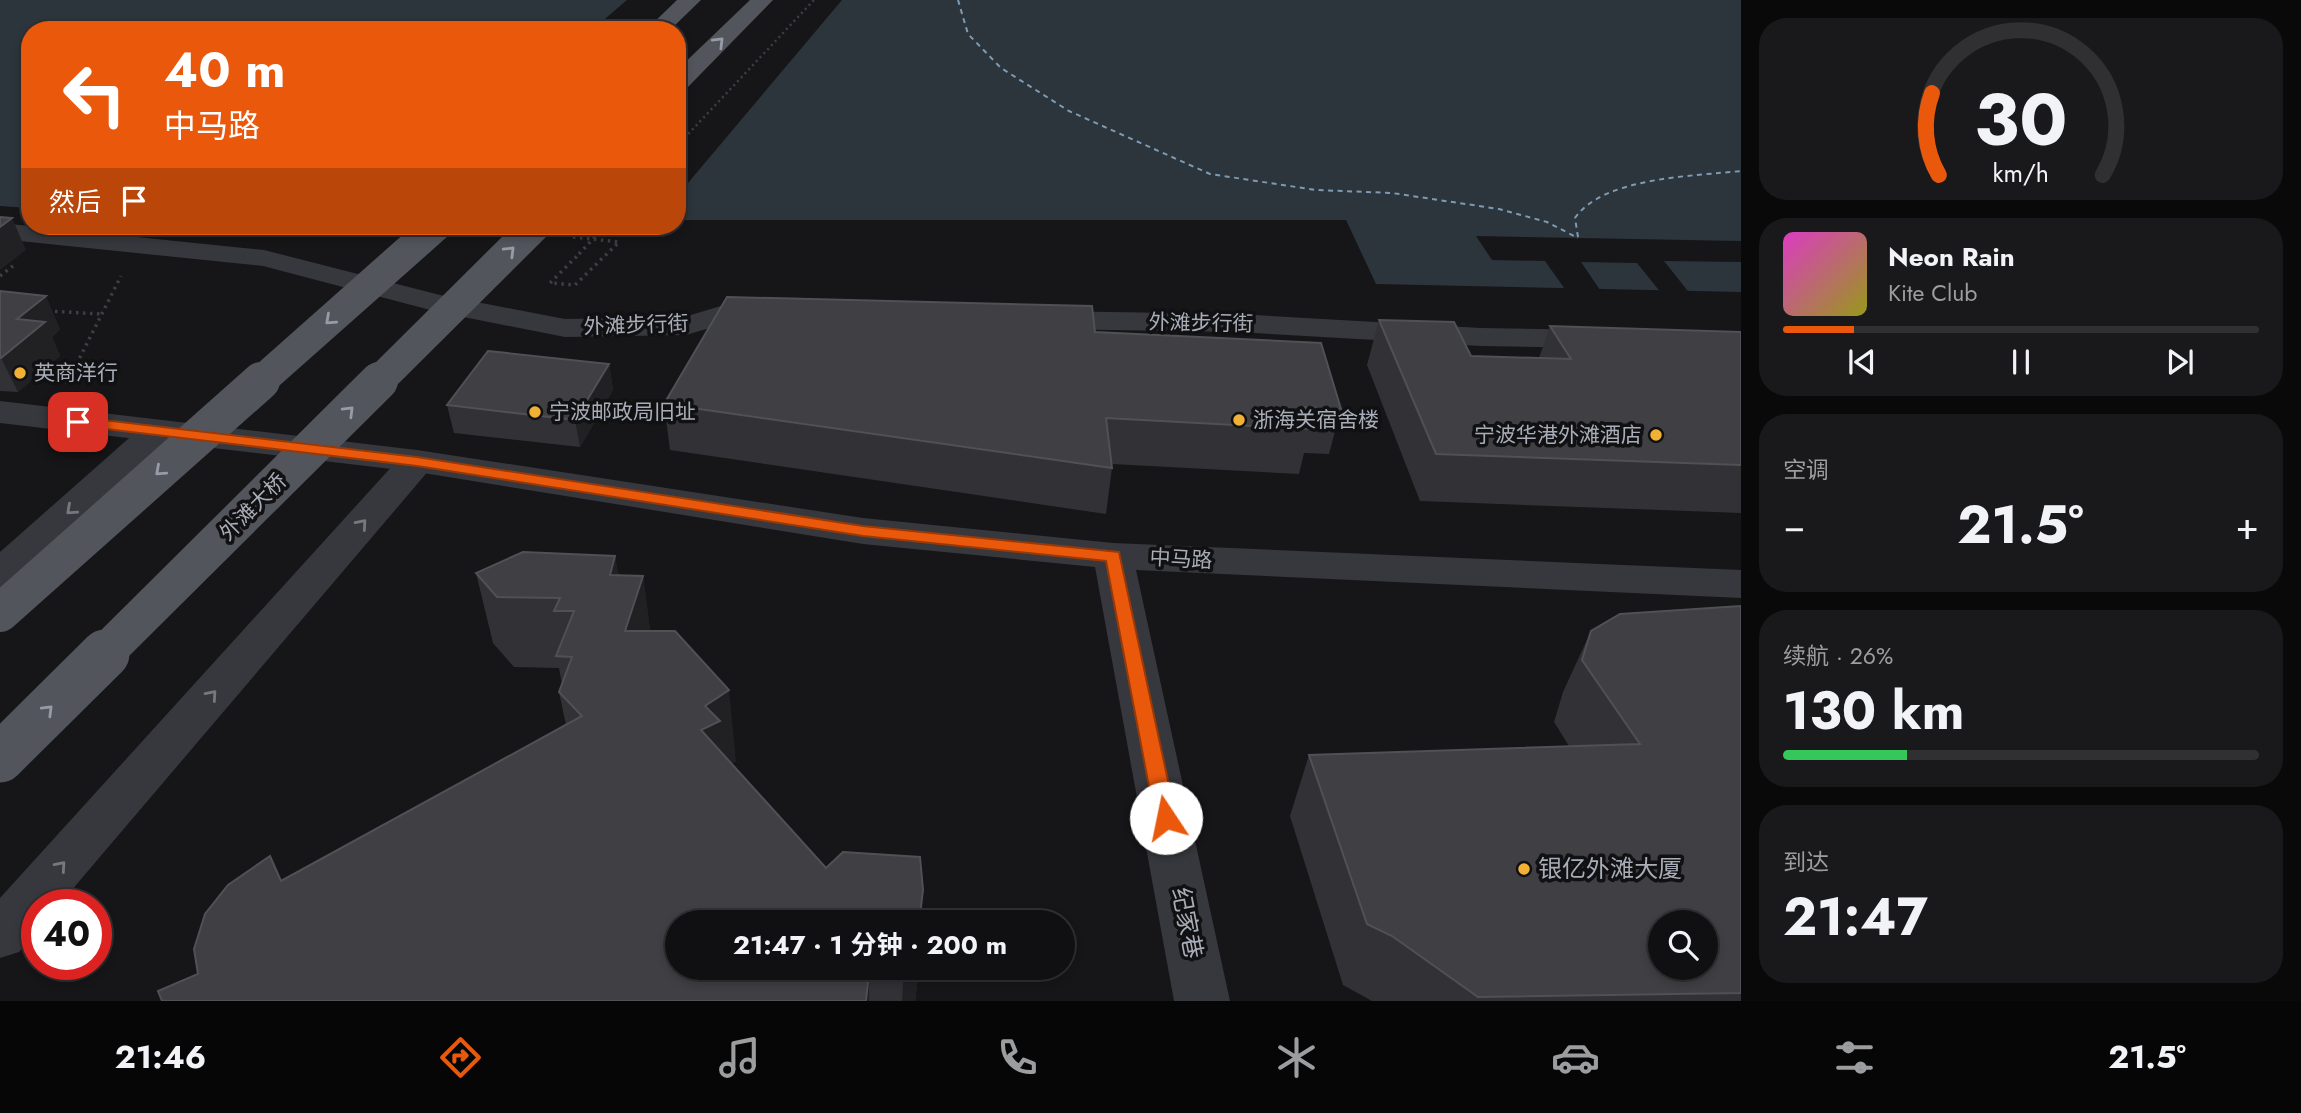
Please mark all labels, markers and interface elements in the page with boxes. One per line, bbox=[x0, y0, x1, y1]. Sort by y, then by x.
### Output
text: 40 m bbox=[164, 35, 286, 105]
one-way arrow bbox=[711, 37, 724, 50]
icon: left bbox=[49, 49, 140, 140]
text: 30 bbox=[1974, 67, 2068, 172]
text: 中马路 bbox=[164, 103, 260, 149]
text: km/h bbox=[1993, 155, 2049, 191]
icon: arrive bbox=[115, 182, 153, 220]
text: 然后 bbox=[49, 183, 101, 221]
text: Neon Rain bbox=[1888, 238, 2015, 276]
one-way arrow bbox=[501, 246, 514, 259]
text: Kite Club bbox=[1888, 276, 1977, 310]
street label: 外滩步行街 bbox=[1148, 307, 1254, 339]
street label: 外滩步行街 bbox=[583, 308, 689, 342]
one-way arrow bbox=[325, 312, 338, 324]
icon: previous bbox=[1843, 343, 1881, 381]
icon: pause bbox=[2002, 343, 2040, 381]
icon: next bbox=[2161, 343, 2199, 381]
place label: 英商洋行 bbox=[34, 358, 118, 388]
marker: 英商洋行 bbox=[12, 365, 28, 381]
pin bbox=[48, 392, 108, 452]
place label: 宁波邮政局旧址 bbox=[549, 397, 696, 427]
icon: arrive bbox=[59, 403, 97, 441]
marker: 宁波邮政局旧址 bbox=[527, 404, 543, 420]
place label: 浙海关宿舍楼 bbox=[1253, 405, 1379, 435]
one-way arrow bbox=[340, 407, 353, 420]
marker: 浙海关宿舍楼 bbox=[1231, 412, 1247, 428]
place label: 宁波华港外滩酒店 bbox=[1474, 420, 1642, 450]
marker: 宁波华港外滩酒店 bbox=[1648, 427, 1664, 443]
text: 空调 bbox=[1783, 453, 1829, 487]
one-way arrow bbox=[155, 463, 168, 475]
street label: 外滩大桥 bbox=[213, 467, 293, 547]
text: 21.5° bbox=[1957, 487, 2084, 563]
text: − bbox=[1783, 498, 1805, 553]
text: + bbox=[2236, 498, 2259, 553]
one-way arrow bbox=[66, 502, 79, 514]
one-way arrow bbox=[354, 519, 366, 532]
street label: 中马路 bbox=[1149, 542, 1213, 576]
text: 续航 · 26% bbox=[1783, 639, 1893, 673]
text: 130 km bbox=[1783, 673, 1964, 749]
one-way arrow bbox=[203, 690, 216, 703]
one-way arrow bbox=[40, 705, 53, 718]
position arrow bbox=[1129, 781, 1203, 855]
text: 到达 bbox=[1783, 845, 1829, 879]
place label: 银亿外滩大厦 bbox=[1538, 851, 1682, 886]
one-way arrow bbox=[53, 861, 65, 874]
marker: 银亿外滩大厦 bbox=[1516, 861, 1532, 877]
text: 21:47 bbox=[1783, 879, 1928, 955]
street label: 纪家巷 bbox=[1163, 884, 1212, 962]
speed limit sign: 40 bbox=[21, 889, 112, 980]
map controls bbox=[1648, 910, 1718, 980]
button: search bbox=[1648, 910, 1718, 980]
text: 21:47 · 1 分钟 · 200 m bbox=[733, 926, 1007, 964]
icon: directions bbox=[436, 1033, 485, 1082]
icon: music bbox=[715, 1033, 764, 1082]
icon: phone bbox=[993, 1033, 1042, 1082]
icon: climate bbox=[1272, 1033, 1321, 1082]
icon: car bbox=[1551, 1033, 1600, 1082]
icon: filters bbox=[1830, 1033, 1879, 1082]
text: 21:46 bbox=[115, 1034, 206, 1080]
text: 21.5° bbox=[2108, 1034, 2186, 1080]

